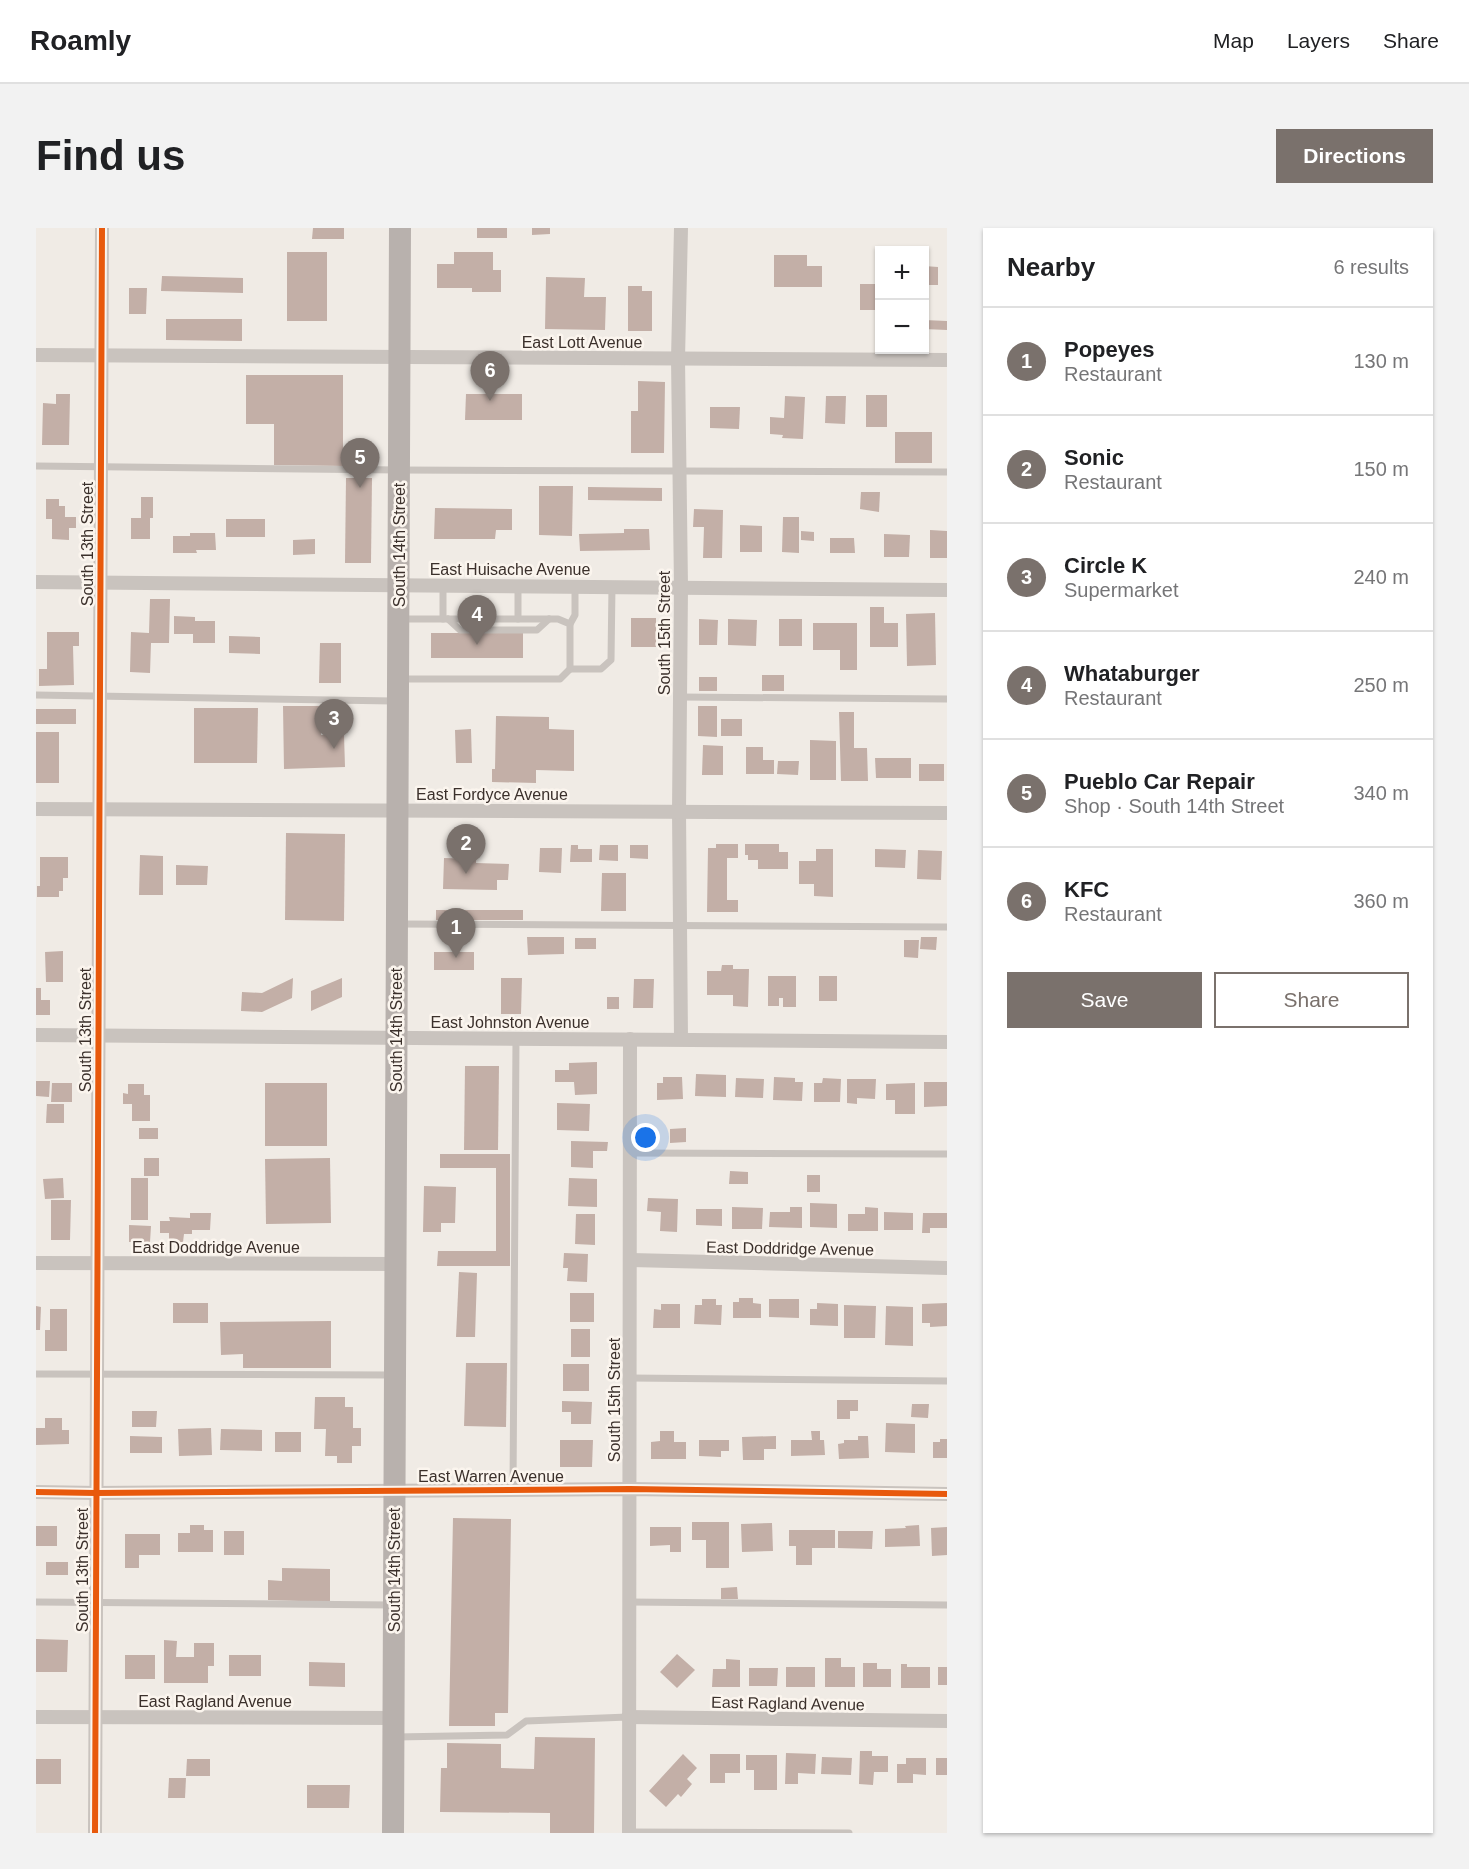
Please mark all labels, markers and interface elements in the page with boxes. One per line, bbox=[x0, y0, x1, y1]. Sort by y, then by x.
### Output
text: Roamly bbox=[30, 25, 131, 56]
text: Map bbox=[1213, 29, 1254, 52]
text: Layers bbox=[1287, 29, 1350, 52]
text: Share bbox=[1383, 29, 1439, 52]
button: Directions bbox=[1276, 129, 1433, 183]
text: Find us bbox=[36, 132, 185, 179]
map controls bbox=[875, 246, 929, 354]
button: + bbox=[875, 246, 929, 300]
text: Nearby bbox=[1007, 252, 1095, 282]
text: 6 results bbox=[1333, 256, 1409, 278]
button: − bbox=[875, 300, 929, 354]
street label: East Lott Avenue bbox=[522, 334, 642, 351]
text: Popeyes bbox=[1064, 337, 1155, 362]
text: 1 bbox=[1021, 350, 1032, 372]
text: 130 m bbox=[1353, 350, 1409, 372]
pin: 6 bbox=[470, 352, 510, 401]
text: Restaurant bbox=[1064, 363, 1162, 385]
pin: 5 bbox=[340, 438, 380, 488]
text: Sonic bbox=[1064, 445, 1124, 470]
text: 2 bbox=[1021, 458, 1032, 480]
text: 150 m bbox=[1353, 458, 1409, 480]
text: Restaurant bbox=[1064, 471, 1162, 493]
street label: South 13th Street bbox=[79, 481, 96, 606]
street label: South 14th Street bbox=[391, 482, 408, 607]
text: Circle K bbox=[1064, 553, 1147, 578]
street label: East Huisache Avenue bbox=[430, 561, 590, 578]
text: 3 bbox=[1021, 566, 1032, 588]
text: 240 m bbox=[1353, 566, 1409, 588]
street label: South 15th Street bbox=[656, 570, 673, 695]
text: Supermarket bbox=[1064, 579, 1179, 601]
pin: 4 bbox=[458, 596, 496, 645]
text: Whataburger bbox=[1064, 661, 1200, 686]
text: 4 bbox=[1021, 674, 1032, 696]
text: 250 m bbox=[1353, 674, 1409, 696]
text: Restaurant bbox=[1064, 687, 1162, 709]
pin: 3 bbox=[314, 700, 354, 749]
text: Pueblo Car Repair bbox=[1064, 769, 1255, 794]
text: 5 bbox=[1021, 782, 1032, 804]
text: 340 m bbox=[1353, 782, 1409, 804]
street label: East Fordyce Avenue bbox=[416, 786, 568, 803]
text: Shop · South 14th Street bbox=[1064, 795, 1284, 817]
pin: 2 bbox=[446, 824, 486, 874]
text: KFC bbox=[1064, 877, 1109, 902]
text: 6 bbox=[1021, 890, 1032, 912]
text: 360 m bbox=[1353, 890, 1409, 912]
text: Restaurant bbox=[1064, 903, 1162, 925]
pin: 1 bbox=[436, 908, 476, 958]
street label: South 13th Street bbox=[77, 967, 94, 1092]
street label: South 14th Street bbox=[388, 967, 405, 1092]
button: Save bbox=[1007, 972, 1202, 1028]
button: Share bbox=[1214, 972, 1409, 1028]
street label: East Johnston Avenue bbox=[431, 1014, 590, 1031]
your location bbox=[631, 1123, 660, 1152]
street label: East Doddridge Avenue bbox=[132, 1239, 300, 1256]
street label: East Doddridge Avenue bbox=[706, 1239, 874, 1258]
street label: South 15th Street bbox=[606, 1337, 623, 1462]
street label: East Warren Avenue bbox=[418, 1468, 564, 1485]
street label: South 13th Street bbox=[74, 1507, 91, 1632]
street label: South 14th Street bbox=[386, 1507, 403, 1632]
street label: East Ragland Avenue bbox=[138, 1693, 292, 1710]
street label: East Ragland Avenue bbox=[711, 1694, 865, 1713]

